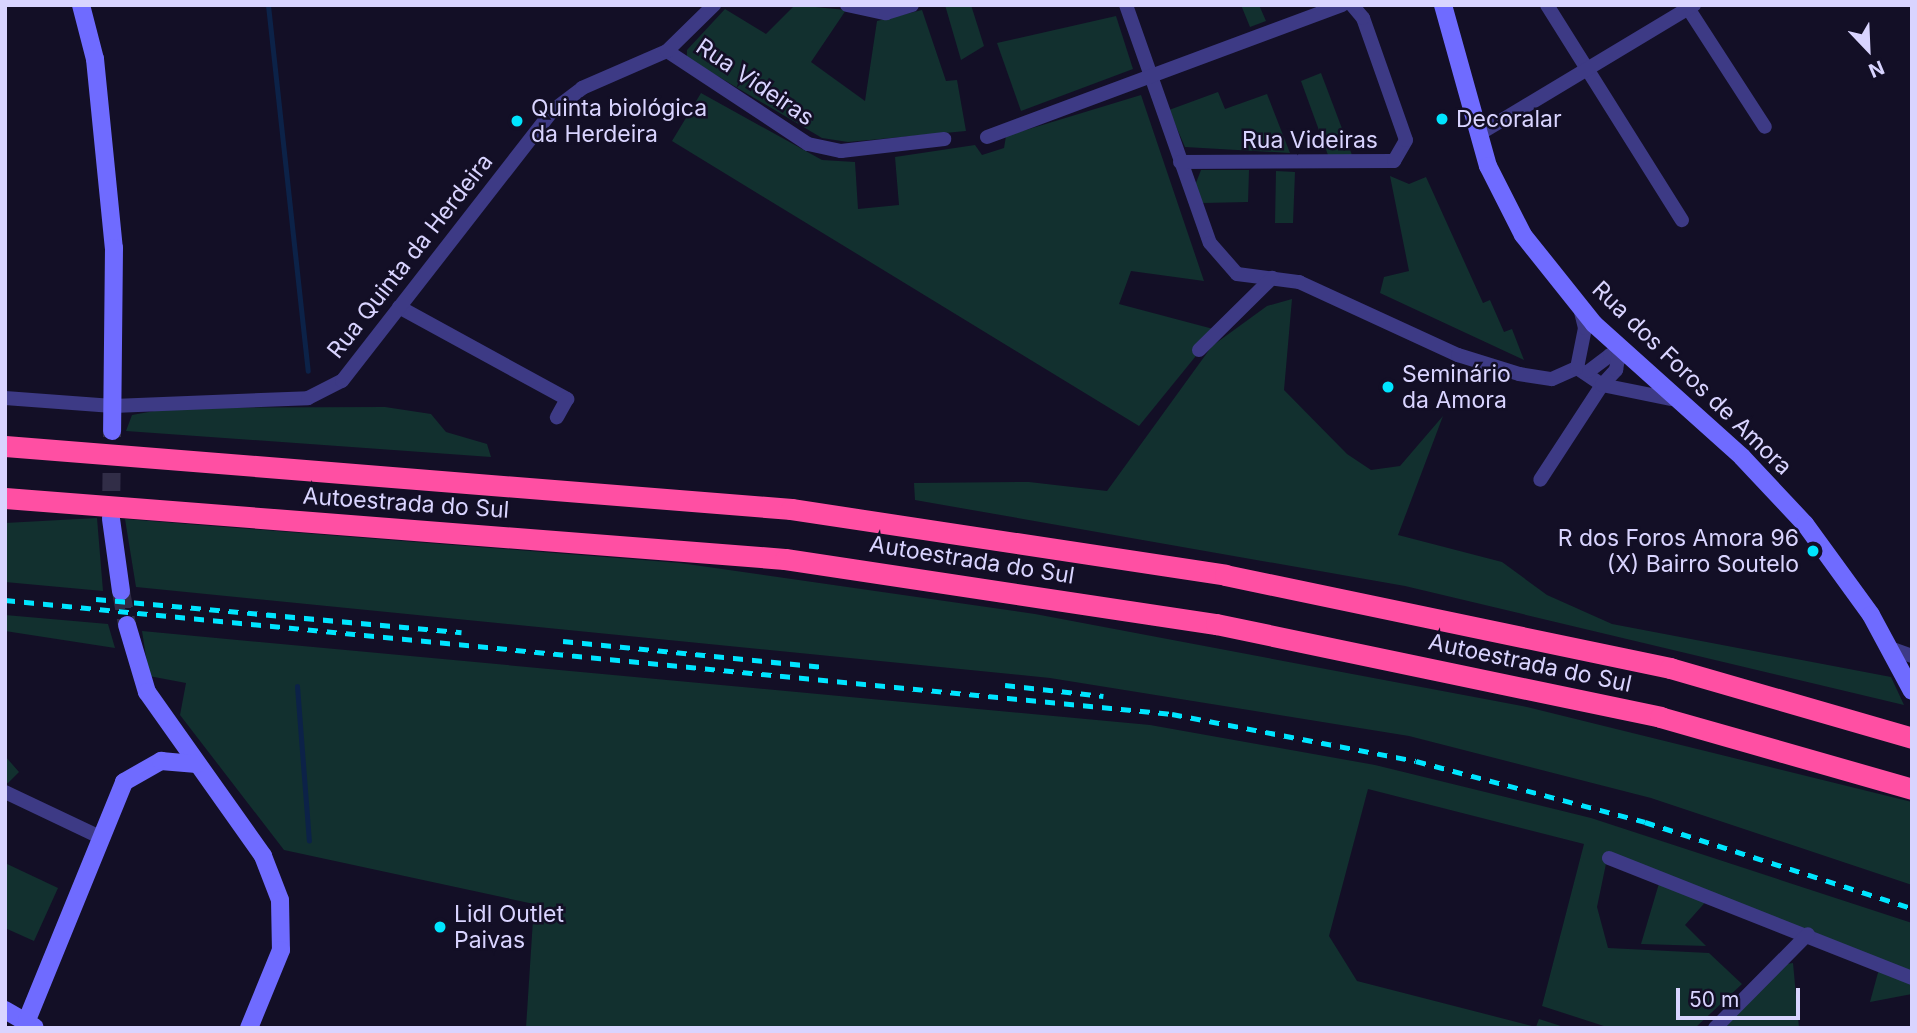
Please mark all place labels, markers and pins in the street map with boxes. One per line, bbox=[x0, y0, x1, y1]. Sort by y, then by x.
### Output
place label: Quinta biológica da Herdeira bbox=[531, 94, 707, 148]
place label: Decoralar bbox=[1456, 105, 1562, 133]
marker: Decoralar bbox=[1434, 111, 1450, 127]
marker: Quinta biológica da Herdeira bbox=[509, 113, 525, 129]
place label: Seminário da Amora bbox=[1402, 360, 1511, 414]
marker: Seminário da Amora bbox=[1380, 379, 1396, 395]
place label: R dos Foros Amora 96 (X) Bairro Soutelo bbox=[1558, 524, 1799, 578]
marker: R dos Foros Amora 96 (X) Bairro Soutelo bbox=[1805, 543, 1821, 559]
place label: Lidl Outlet Paivas bbox=[454, 900, 564, 954]
marker: Lidl Outlet Paivas bbox=[432, 919, 448, 935]

